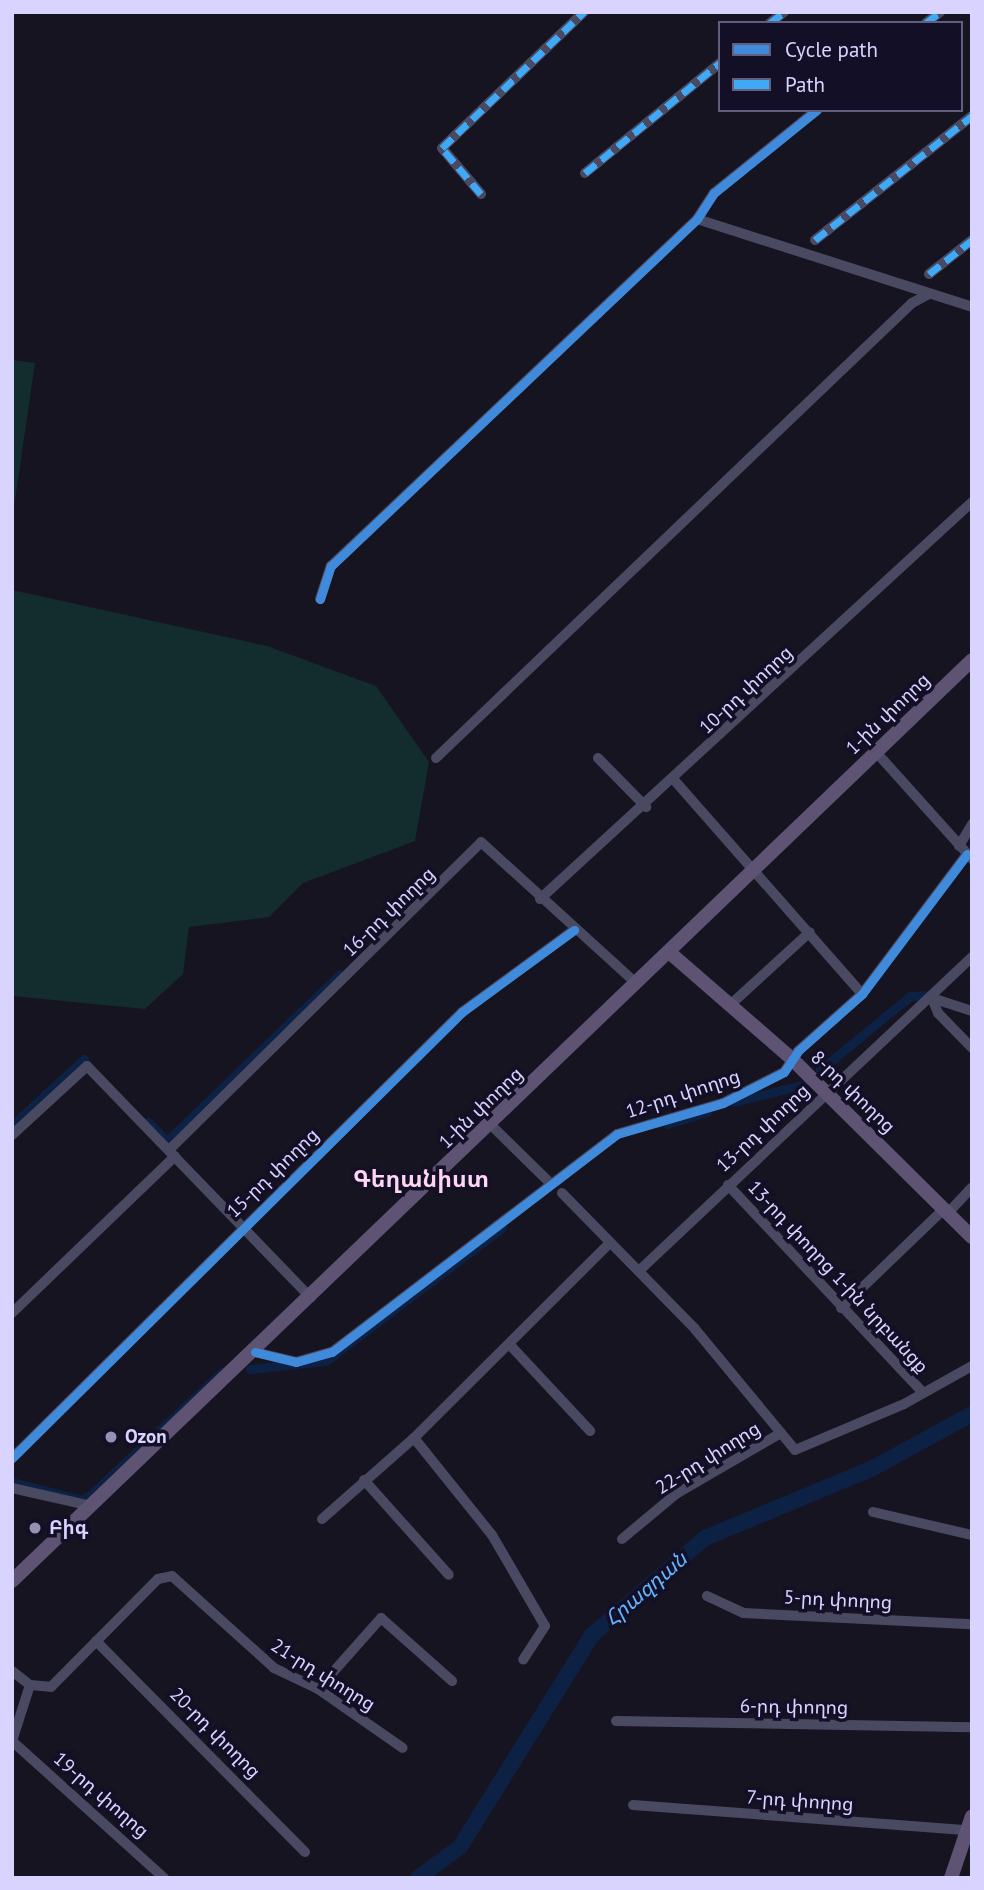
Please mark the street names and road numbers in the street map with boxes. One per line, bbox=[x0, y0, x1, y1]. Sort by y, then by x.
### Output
street label: 10-րդ փողոց bbox=[695, 641, 797, 739]
street label: 1-ին փողոց bbox=[841, 668, 935, 760]
street label: 16-րդ փողոց bbox=[338, 863, 440, 961]
street label: 8-րդ փողոց bbox=[806, 1046, 900, 1138]
street label: 1-ին փողոց bbox=[434, 1062, 528, 1154]
street label: 12-րդ փողոց bbox=[623, 1065, 743, 1123]
street label: 13-րդ փողոց bbox=[712, 1079, 814, 1177]
street label: 15-րդ փողոց bbox=[222, 1124, 324, 1222]
street label: 13-րդ փողոց 1-ին նրբանցք bbox=[743, 1176, 933, 1378]
street label: 22-րդ փողոց bbox=[652, 1417, 764, 1499]
street label: 5-րդ փողոց bbox=[783, 1586, 893, 1614]
street label: 21-րդ փողոց bbox=[267, 1634, 379, 1716]
street label: 20-րդ փողոց bbox=[165, 1683, 265, 1783]
street label: 6-րդ փողոց bbox=[740, 1695, 848, 1719]
street label: 19-րդ փողոց bbox=[49, 1747, 153, 1843]
street label: 7-րդ փողոց bbox=[746, 1786, 854, 1816]

